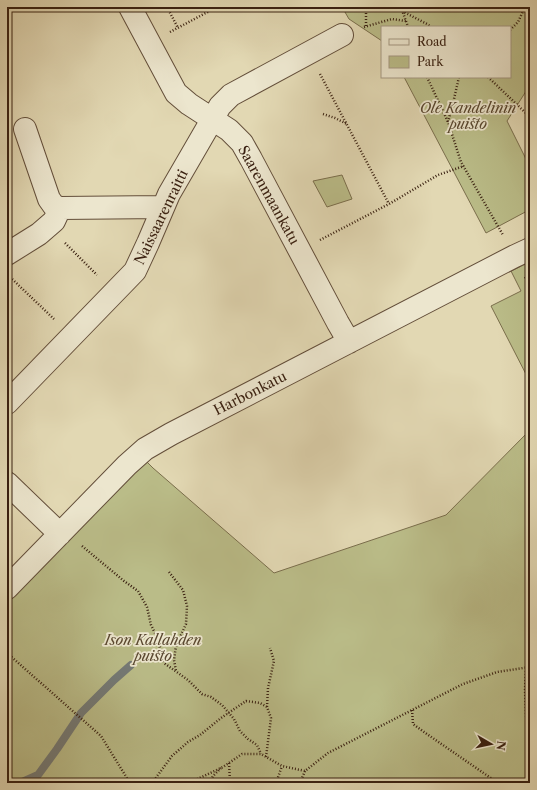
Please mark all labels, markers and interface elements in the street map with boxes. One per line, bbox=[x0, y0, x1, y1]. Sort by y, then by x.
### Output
legend bbox=[381, 26, 511, 78]
text: Road bbox=[417, 34, 447, 49]
text: Park bbox=[417, 54, 444, 69]
park label: Ole Kandelinin puisto bbox=[420, 99, 516, 133]
street label: Saarenmaankatu bbox=[234, 142, 304, 248]
street label: Naissaarenraitti bbox=[130, 166, 192, 268]
street label: Harbonkatu bbox=[210, 367, 290, 419]
park label: Ison Kallahden puisto bbox=[104, 631, 201, 665]
north arrow bbox=[471, 724, 511, 764]
text: N bbox=[493, 740, 509, 752]

